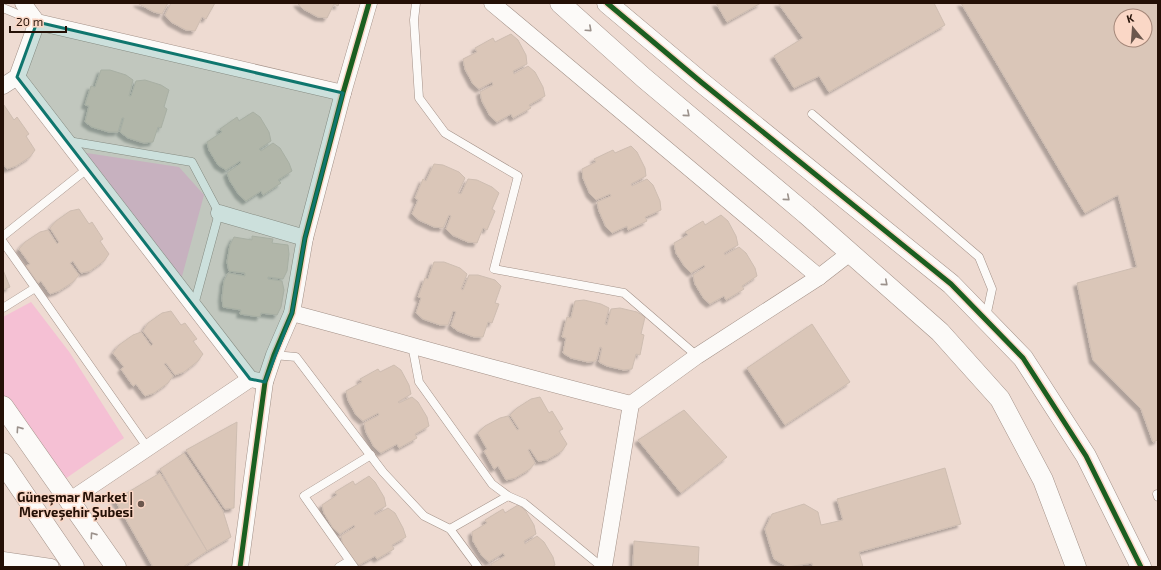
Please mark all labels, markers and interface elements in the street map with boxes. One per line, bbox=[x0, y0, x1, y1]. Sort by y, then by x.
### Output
scale bar bbox=[10, 8, 66, 34]
north arrow bbox=[1113, 8, 1153, 48]
text: K bbox=[1125, 11, 1135, 25]
text: 20 m bbox=[16, 14, 43, 28]
one-way arrow bbox=[584, 24, 592, 32]
one-way arrow bbox=[683, 110, 690, 117]
one-way arrow bbox=[782, 193, 790, 200]
one-way arrow bbox=[880, 279, 888, 286]
one-way arrow bbox=[17, 426, 24, 433]
place label: Güneşmar Market | Merveşehir Şubesi bbox=[17, 489, 133, 521]
marker: Güneşmar Market | Merveşehir Şubesi bbox=[136, 499, 146, 509]
one-way arrow bbox=[90, 532, 98, 539]

